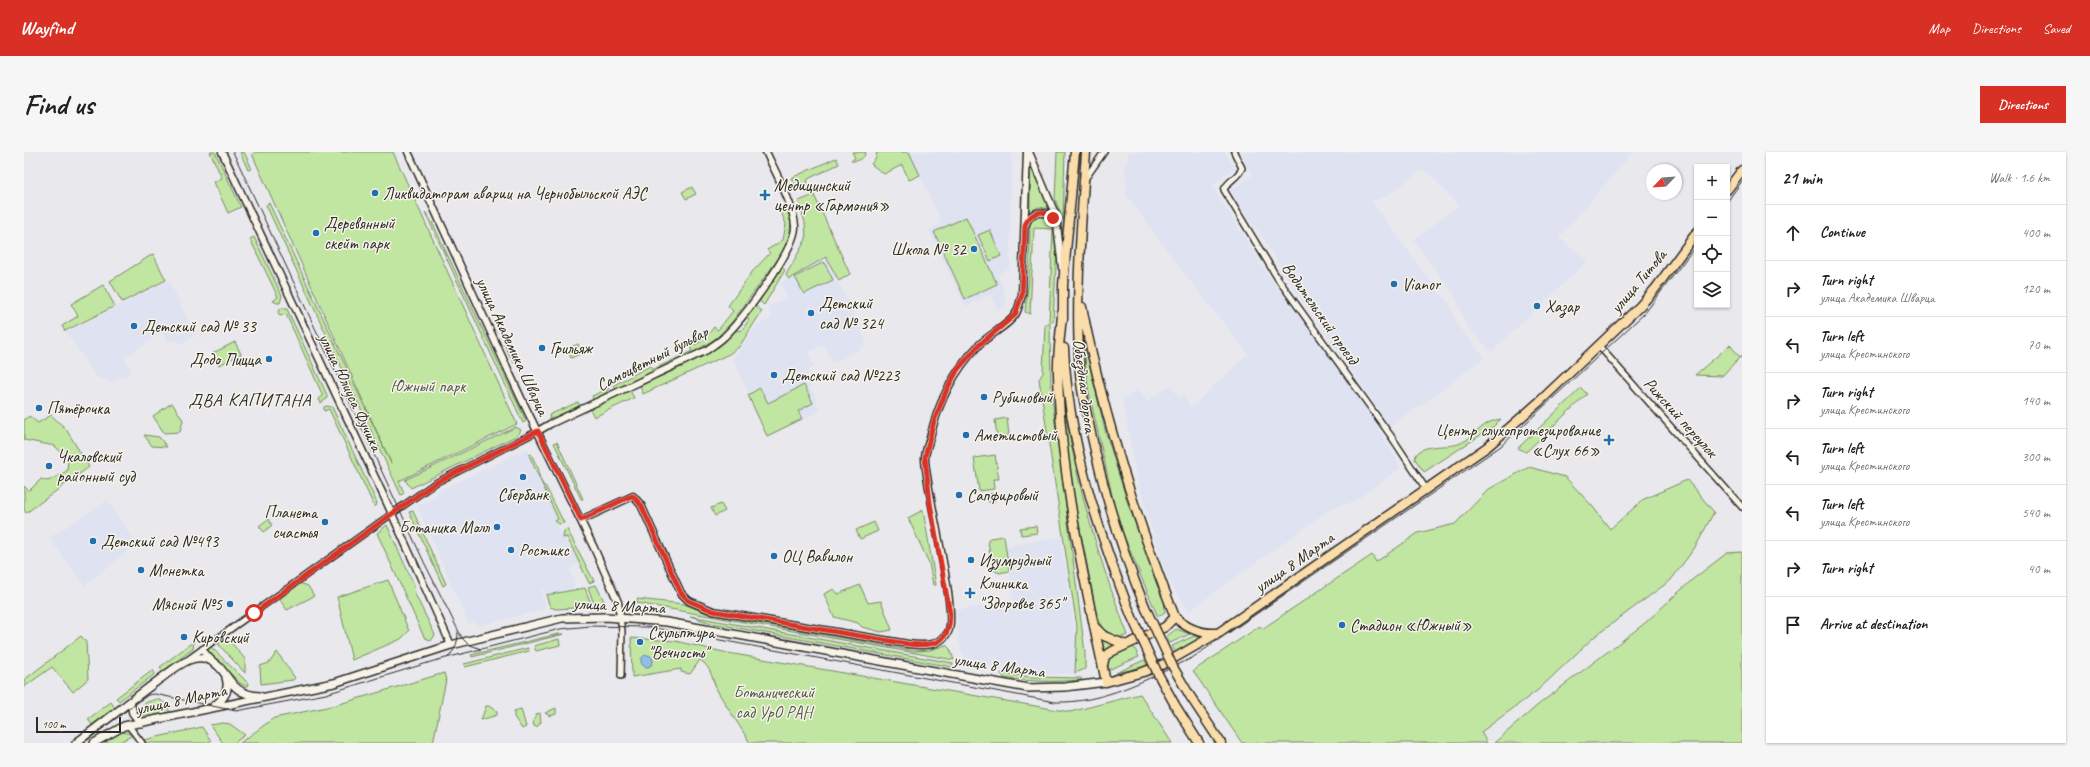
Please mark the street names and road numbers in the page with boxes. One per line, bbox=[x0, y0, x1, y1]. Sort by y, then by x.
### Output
street label: улица Титова bbox=[1605, 244, 1672, 318]
street label: Водительский проезд bbox=[1278, 258, 1365, 370]
street label: улица Академика Шварца bbox=[471, 273, 555, 420]
street label: Самоцветный бульвар bbox=[593, 321, 713, 396]
street label: улица Юлиуса Фучика bbox=[314, 329, 388, 456]
street label: Объездная дорога bbox=[1067, 338, 1101, 436]
street label: Рижский переулок bbox=[1639, 373, 1723, 463]
street label: улица 8 Марта bbox=[1250, 527, 1339, 598]
street label: улица 8 Марта bbox=[572, 593, 667, 618]
street label: улица 8 Марта bbox=[951, 649, 1047, 682]
street label: улица 8 Марта bbox=[133, 679, 229, 720]

